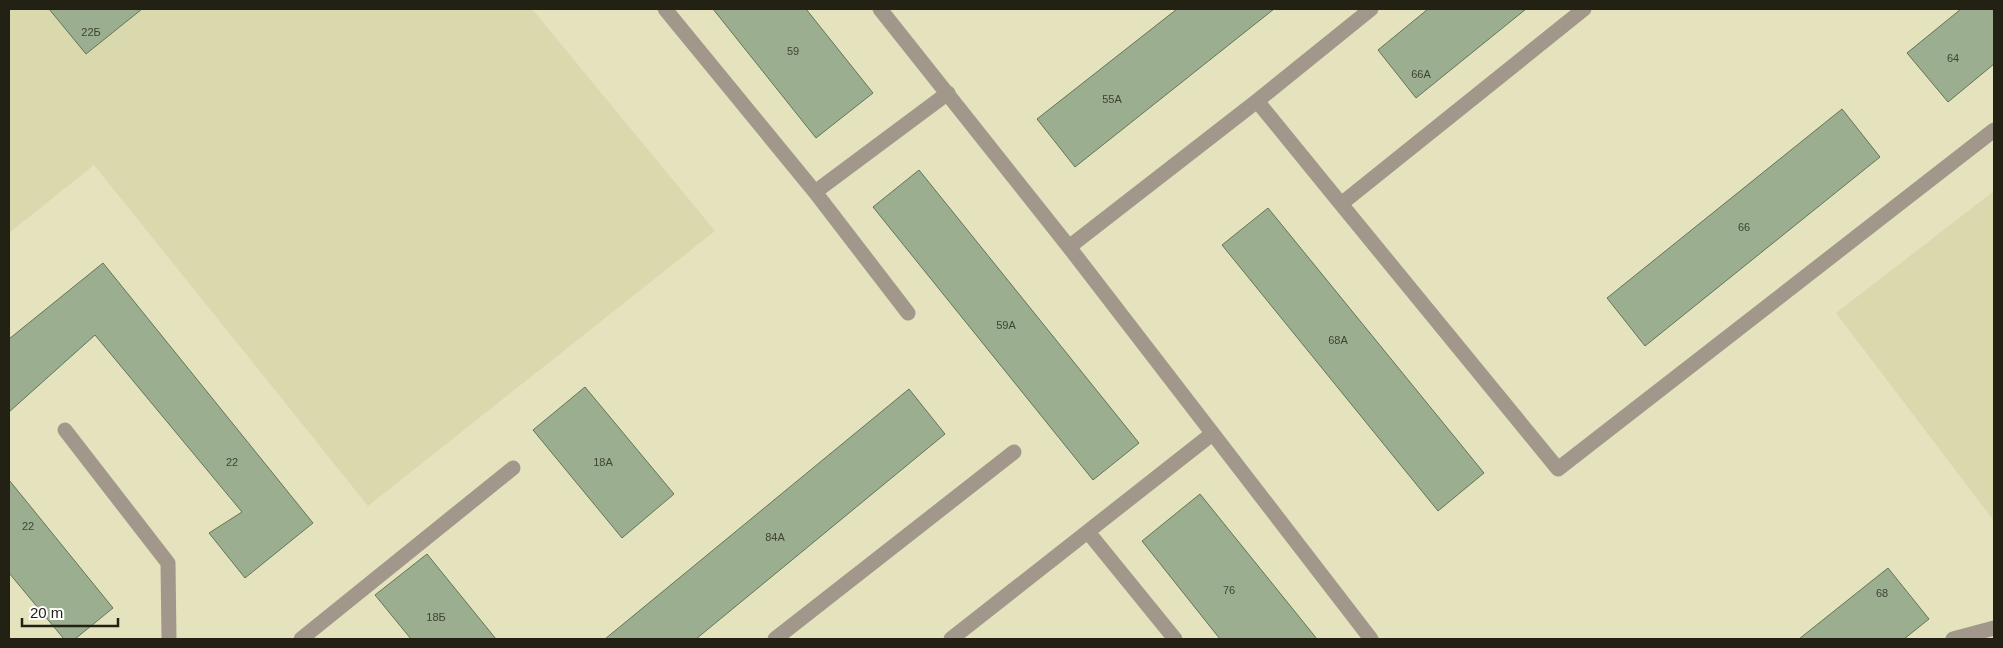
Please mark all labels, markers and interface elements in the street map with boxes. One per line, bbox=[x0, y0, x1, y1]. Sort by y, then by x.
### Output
house number: 22Б bbox=[81, 26, 101, 38]
house number: 59 bbox=[787, 45, 799, 57]
house number: 64 bbox=[1947, 52, 1959, 64]
house number: 66А bbox=[1411, 68, 1431, 80]
house number: 55А bbox=[1102, 93, 1122, 105]
house number: 66 bbox=[1738, 221, 1750, 233]
house number: 59А bbox=[996, 319, 1016, 331]
house number: 68А bbox=[1328, 334, 1348, 346]
house number: 22 bbox=[226, 456, 238, 468]
house number: 18А bbox=[593, 456, 613, 468]
house number: 22 bbox=[22, 520, 34, 532]
house number: 84А bbox=[765, 531, 785, 543]
house number: 76 bbox=[1223, 584, 1235, 596]
house number: 68 bbox=[1876, 587, 1888, 599]
scale bar bbox=[22, 596, 119, 628]
text: 20 m bbox=[30, 604, 63, 621]
house number: 18Б bbox=[426, 611, 446, 623]

